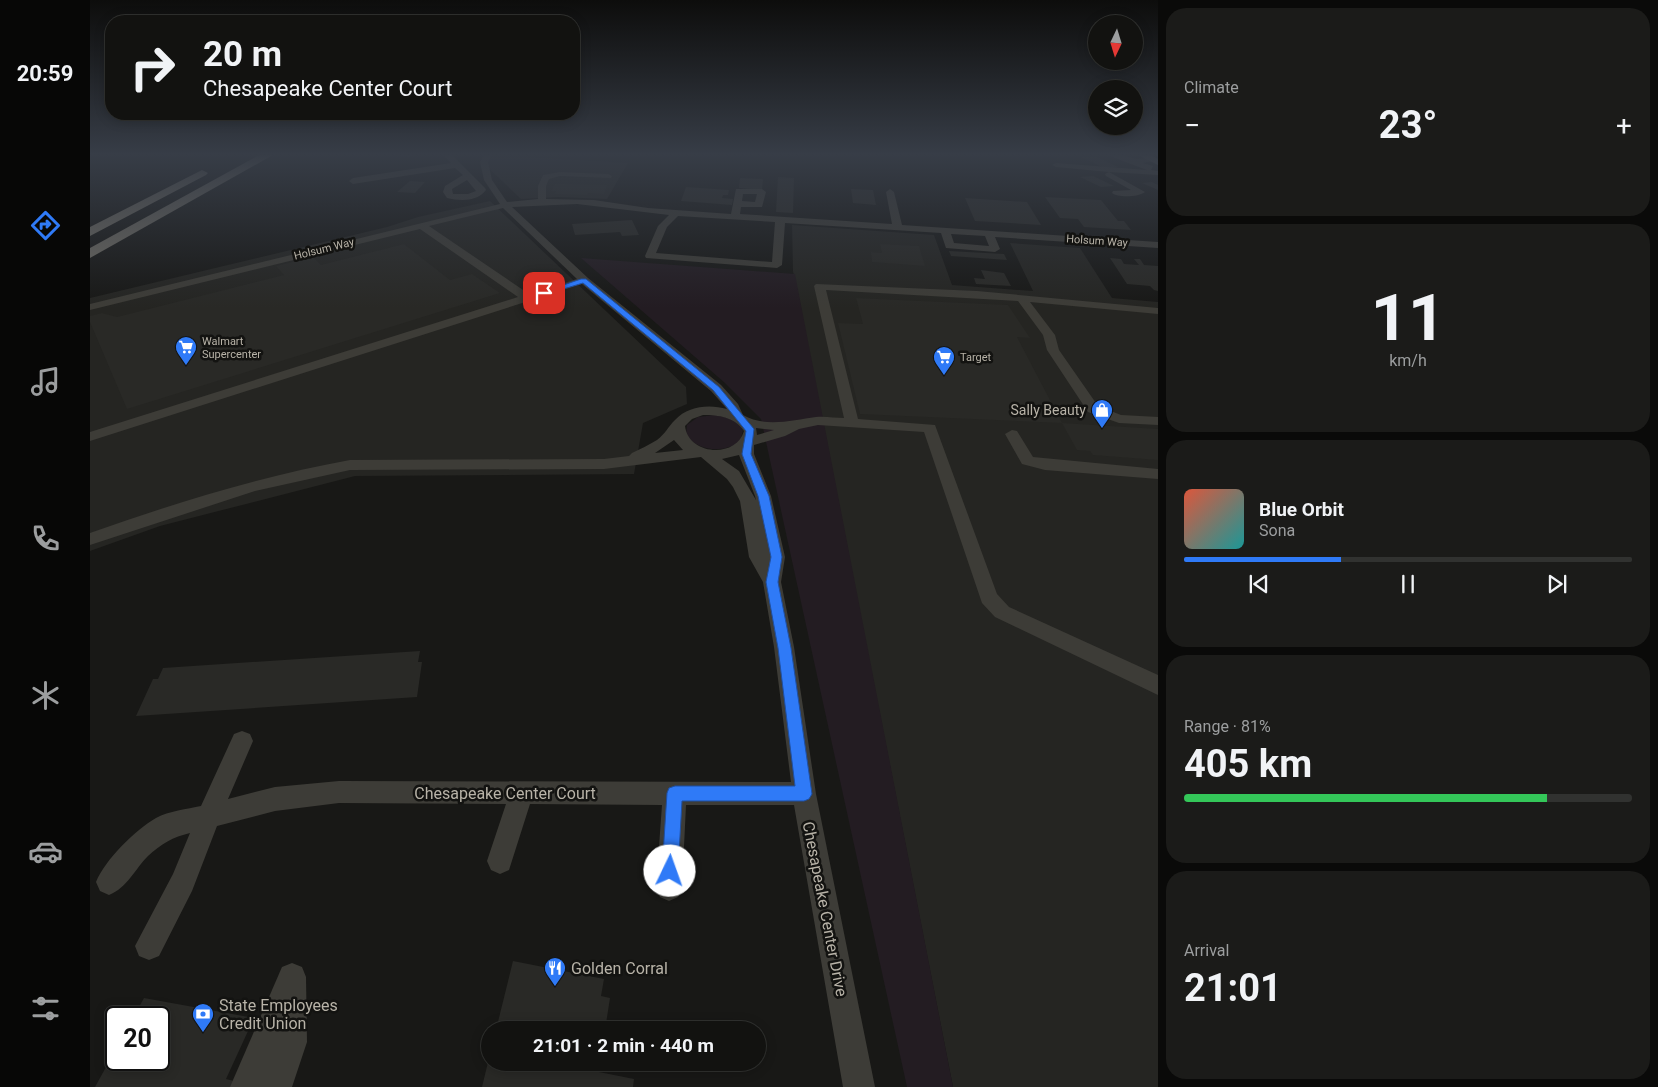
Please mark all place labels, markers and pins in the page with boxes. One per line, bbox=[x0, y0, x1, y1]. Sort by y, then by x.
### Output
pin bbox=[523, 272, 565, 314]
supermarket icon: Walmart Supercenter bbox=[174, 335, 198, 366]
place label: Walmart Supercenter bbox=[202, 335, 261, 361]
supermarket icon: Target bbox=[932, 345, 956, 376]
place label: Target bbox=[960, 351, 992, 364]
shop icon: Sally Beauty bbox=[1090, 398, 1114, 429]
place label: Sally Beauty bbox=[1010, 402, 1086, 418]
restaurant icon: Golden Corral bbox=[543, 956, 567, 987]
place label: Golden Corral bbox=[571, 959, 668, 978]
place label: State Employees Credit Union bbox=[219, 996, 338, 1033]
bank icon: State Employees Credit Union bbox=[191, 1002, 215, 1033]

